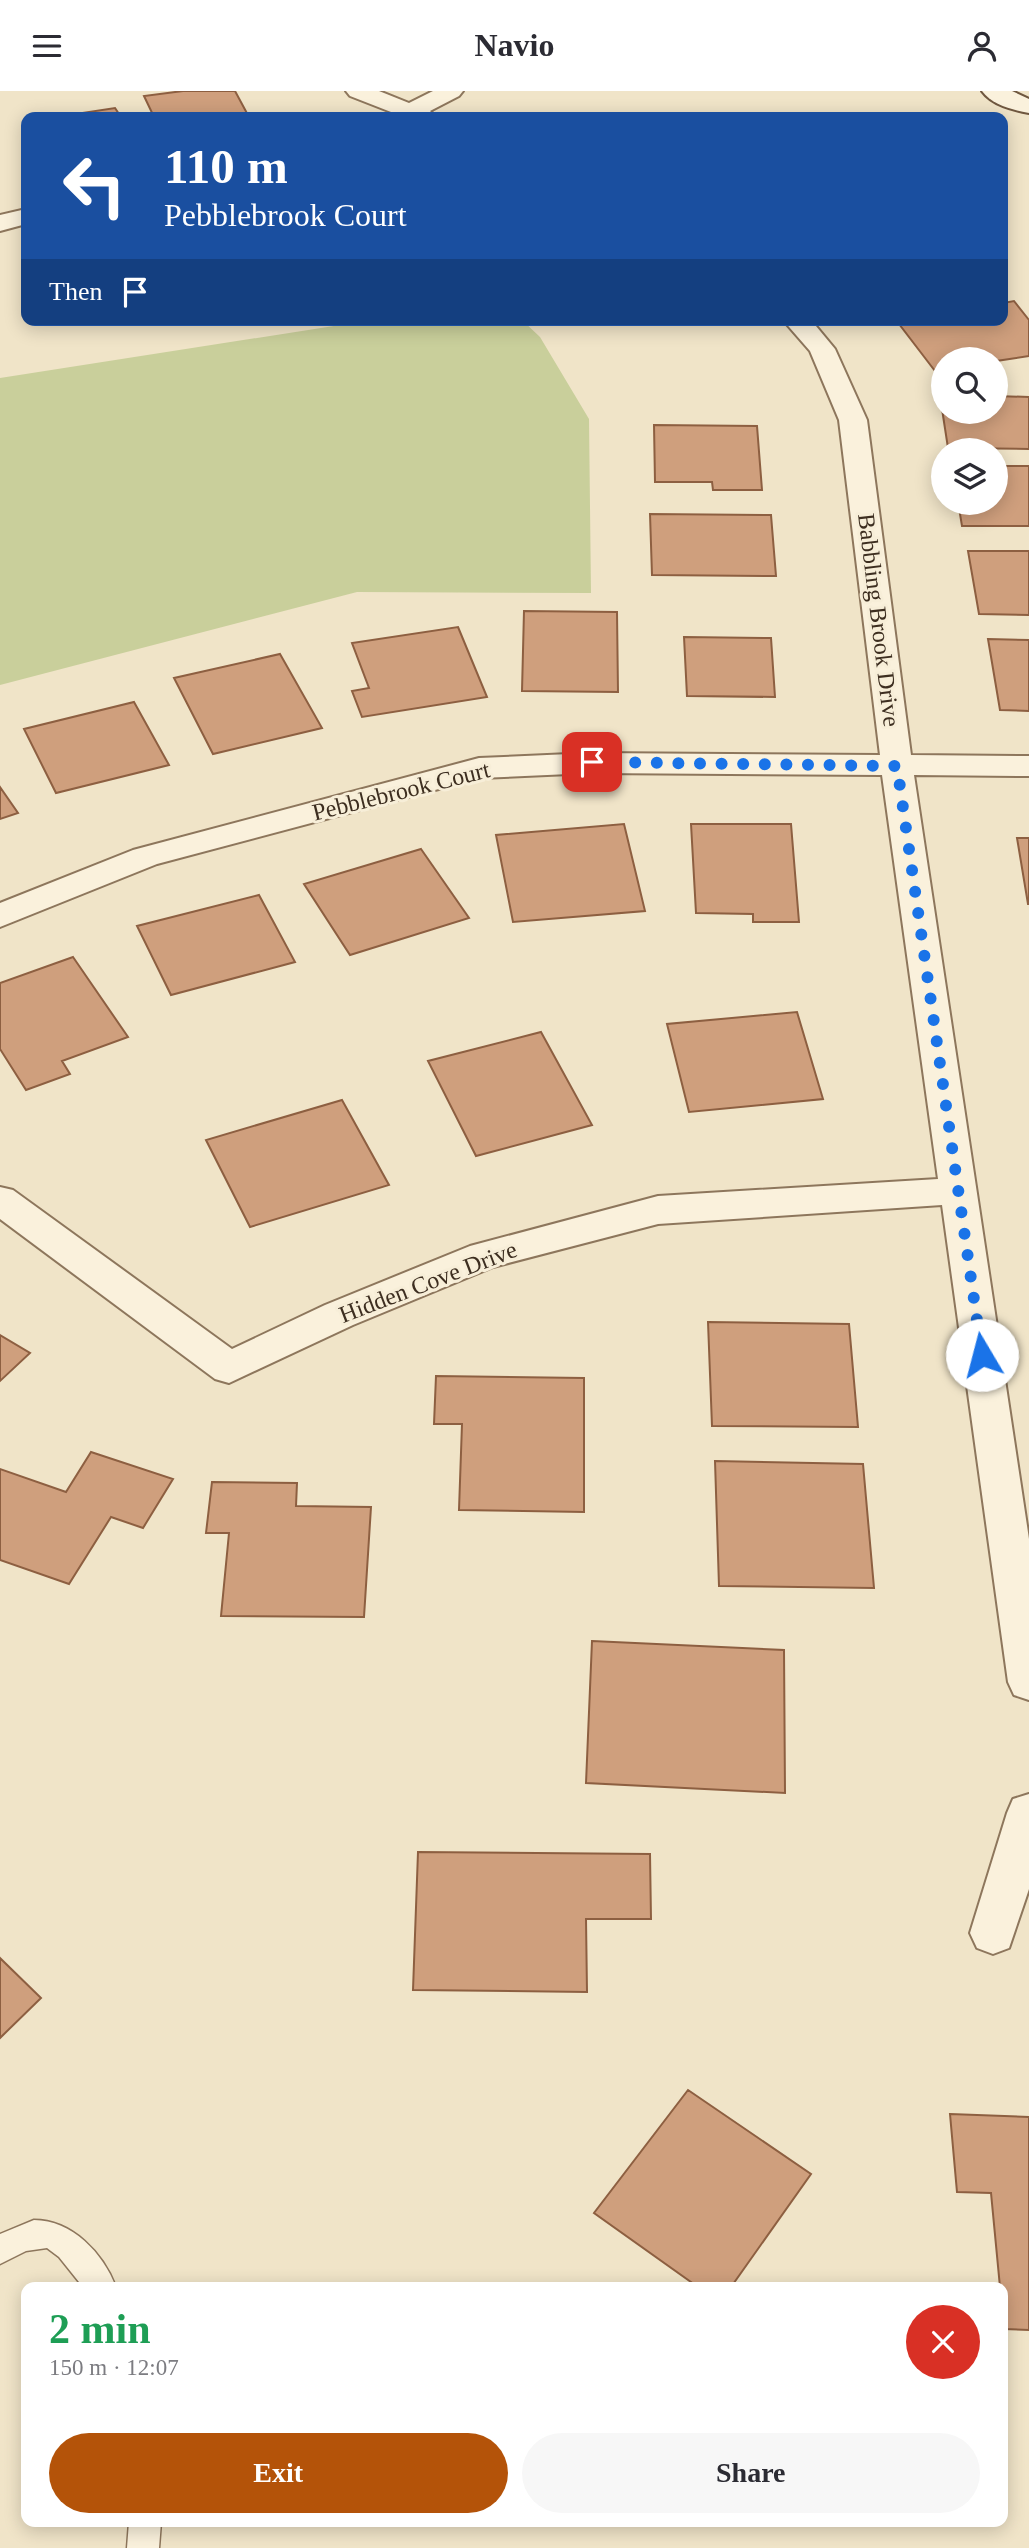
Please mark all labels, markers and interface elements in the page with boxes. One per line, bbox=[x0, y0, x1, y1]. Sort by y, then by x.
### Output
icon: menu bbox=[28, 27, 66, 65]
text: Navio bbox=[475, 27, 555, 63]
icon: person bbox=[963, 27, 1001, 65]
text: 110 m bbox=[164, 139, 288, 194]
icon: left bbox=[49, 140, 140, 231]
text: Pebblebrook Court bbox=[164, 197, 407, 233]
icon: arrive bbox=[116, 273, 154, 311]
text: Then bbox=[49, 277, 102, 306]
map controls bbox=[931, 347, 1008, 515]
button: search bbox=[931, 347, 1008, 424]
button: layers bbox=[931, 438, 1008, 515]
street label: Babbling Brook Drive bbox=[853, 512, 905, 728]
pin bbox=[562, 732, 622, 792]
icon: arrive bbox=[573, 743, 611, 781]
street label: Pebblebrook Court bbox=[310, 756, 493, 826]
street label: Hidden Cove Drive bbox=[336, 1236, 520, 1328]
position arrow bbox=[945, 1318, 1019, 1392]
button: close bbox=[906, 2305, 980, 2379]
text: 2 min bbox=[49, 2306, 151, 2352]
text: 150 m · 12:07 bbox=[49, 2355, 179, 2380]
button: Exit bbox=[49, 2433, 508, 2513]
button: Share bbox=[522, 2433, 980, 2513]

